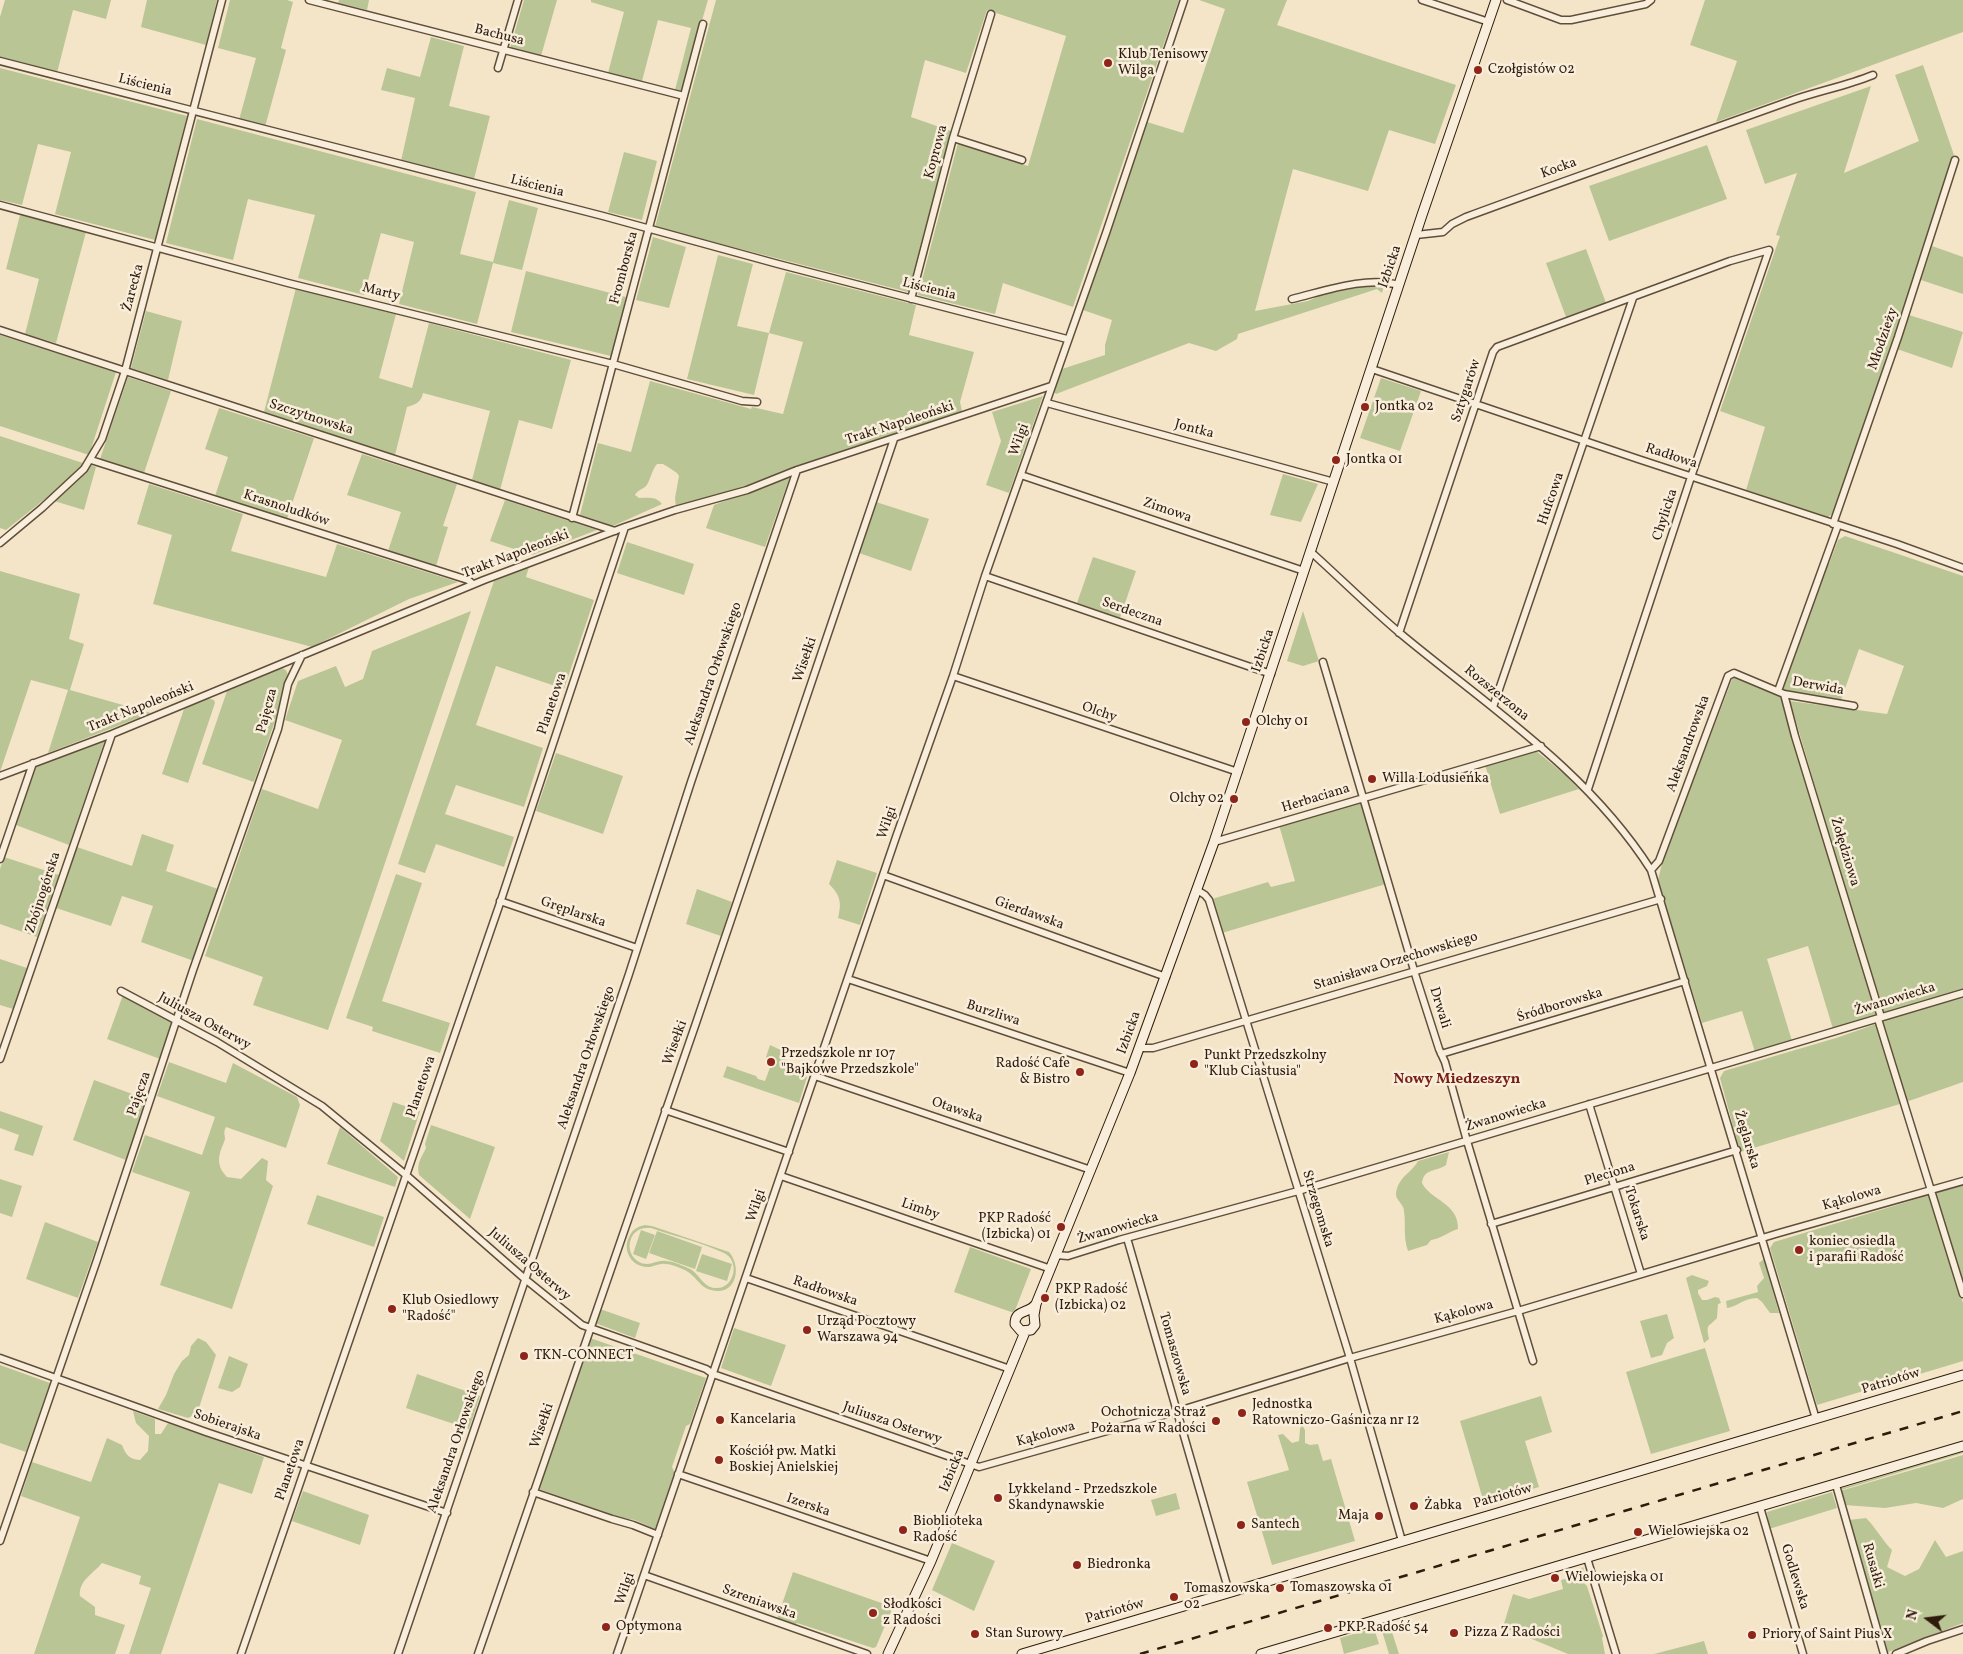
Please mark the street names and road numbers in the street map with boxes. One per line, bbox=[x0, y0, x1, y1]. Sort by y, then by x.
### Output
street label: Bachusa bbox=[472, 22, 526, 50]
street label: Liścienia bbox=[116, 71, 174, 101]
street label: Koprowa bbox=[922, 123, 952, 181]
street label: Kocka bbox=[1539, 155, 1579, 183]
street label: Liścienia bbox=[508, 172, 566, 202]
street label: Fromborska bbox=[607, 230, 643, 306]
street label: Izbicka bbox=[1376, 243, 1406, 291]
street label: Żarecka bbox=[120, 262, 148, 314]
street label: Liścienia bbox=[900, 275, 958, 305]
street label: Marty bbox=[360, 280, 402, 306]
street label: Młodzieży bbox=[1865, 306, 1903, 372]
street label: Sztygarów bbox=[1449, 357, 1485, 425]
street label: Szczytnowska bbox=[267, 396, 355, 440]
street label: Trakt Napoleoński bbox=[844, 399, 956, 449]
street label: Jontka bbox=[1173, 417, 1215, 443]
street label: Wilgi bbox=[1006, 421, 1034, 459]
street label: Radłowa bbox=[1643, 441, 1699, 473]
street label: Hufcowa bbox=[1535, 470, 1569, 528]
street label: Krasnoludków bbox=[241, 487, 331, 531]
street label: Chylicka bbox=[1650, 487, 1682, 543]
street label: Zimowa bbox=[1140, 495, 1194, 527]
street label: Trakt Napoleoński bbox=[460, 527, 572, 583]
street label: Serdeczna bbox=[1099, 595, 1165, 631]
street label: Aleksandra Orłowskiego bbox=[682, 600, 746, 748]
street label: Izbicka bbox=[1249, 627, 1279, 675]
street label: Wisełki bbox=[790, 635, 822, 685]
street label: Rozszerzona bbox=[1460, 663, 1532, 725]
street label: Planetowa bbox=[535, 671, 571, 737]
street label: Derwida bbox=[1791, 674, 1845, 700]
street label: Trakt Napoleoński bbox=[85, 679, 197, 737]
street label: Pajęcza bbox=[254, 687, 282, 735]
street label: Aleksandrowska bbox=[1664, 693, 1714, 795]
street label: Olchy bbox=[1079, 699, 1119, 727]
street label: Herbaciana bbox=[1280, 781, 1352, 817]
street label: Wilgi bbox=[875, 804, 901, 842]
street label: Żołędziowa bbox=[1826, 815, 1862, 889]
street label: Zbójnogórska bbox=[23, 850, 65, 936]
street label: Gręplarska bbox=[538, 894, 608, 932]
street label: Gierdawska bbox=[992, 894, 1066, 934]
street label: Stanisława Orzechowskiego bbox=[1312, 929, 1480, 995]
street label: Żwanowiecka bbox=[1852, 980, 1938, 1020]
street label: Aleksandra Orłowskiego bbox=[555, 984, 619, 1132]
street label: Drwali bbox=[1425, 985, 1453, 1031]
street label: Śródborowska bbox=[1515, 985, 1605, 1027]
street label: Juliusza Osterwy bbox=[155, 990, 253, 1054]
street label: Burzliwa bbox=[964, 997, 1022, 1031]
street label: Izbicka bbox=[1115, 1009, 1145, 1057]
street label: Wisełki bbox=[660, 1018, 692, 1068]
street label: Planetowa bbox=[404, 1054, 440, 1120]
street label: Pajęcza bbox=[125, 1070, 155, 1118]
street label: Otawska bbox=[929, 1094, 985, 1128]
street label: Żwanowiecka bbox=[1463, 1096, 1549, 1136]
street label: Żeglarska bbox=[1729, 1109, 1763, 1171]
street label: Pleciona bbox=[1583, 1159, 1637, 1191]
street label: Strzegomska bbox=[1297, 1168, 1337, 1250]
street label: Kąkolowa bbox=[1821, 1183, 1883, 1215]
street label: Tokarska bbox=[1619, 1185, 1653, 1243]
street label: Wilgi bbox=[744, 1187, 770, 1225]
street label: Limby bbox=[899, 1196, 941, 1224]
street label: Żwanowiecka bbox=[1075, 1209, 1161, 1249]
street label: Juliusza Osterwy bbox=[484, 1225, 574, 1305]
street label: Radłowska bbox=[790, 1273, 860, 1311]
street label: Kąkolowa bbox=[1433, 1297, 1495, 1329]
street label: Tomaszowska bbox=[1154, 1310, 1194, 1398]
street label: Patriotów bbox=[1860, 1365, 1922, 1399]
street label: Aleksandra Orłowskiego bbox=[425, 1368, 489, 1516]
street label: Juliusza Osterwy bbox=[840, 1399, 944, 1449]
street label: Wisełki bbox=[527, 1401, 559, 1451]
street label: Sobierajska bbox=[191, 1407, 263, 1445]
street label: Kąkolowa bbox=[1015, 1419, 1077, 1451]
street label: Planetowa bbox=[273, 1437, 309, 1503]
street label: Izbicka bbox=[937, 1447, 969, 1495]
street label: Patriotów bbox=[1472, 1481, 1534, 1513]
street label: Izerska bbox=[784, 1491, 832, 1521]
street label: Rusałki bbox=[1858, 1541, 1886, 1591]
street label: Godlewska bbox=[1776, 1542, 1812, 1612]
street label: Wilgi bbox=[613, 1570, 639, 1608]
street label: Szreniawska bbox=[720, 1582, 798, 1624]
street label: Patriotów bbox=[1084, 1596, 1146, 1628]

